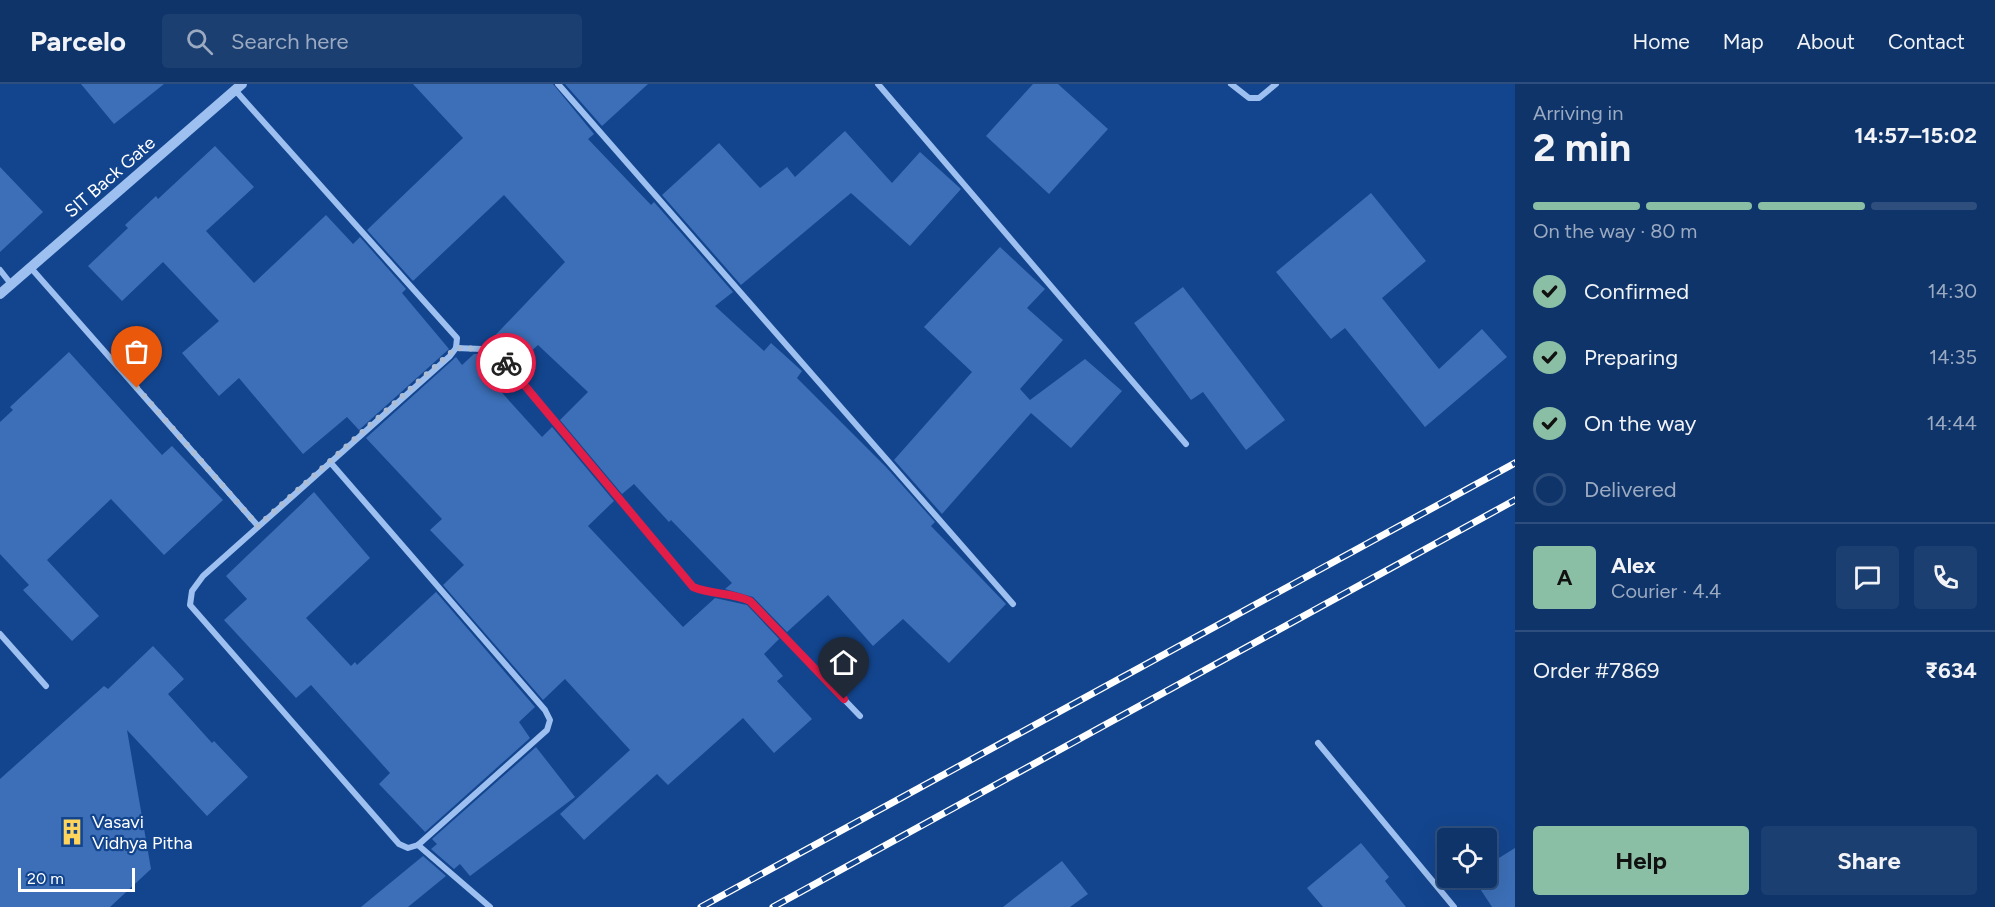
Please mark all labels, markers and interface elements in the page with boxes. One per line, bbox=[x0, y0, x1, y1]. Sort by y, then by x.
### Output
search box bbox=[162, 14, 582, 68]
text: Parcelo bbox=[30, 24, 126, 58]
icon: search bbox=[183, 25, 216, 58]
text: Search here bbox=[231, 28, 349, 55]
text: Home bbox=[1633, 29, 1690, 54]
text: Map bbox=[1723, 29, 1764, 54]
text: About bbox=[1797, 29, 1855, 54]
text: Contact bbox=[1888, 29, 1965, 54]
text: Arriving in bbox=[1533, 101, 1623, 125]
text: 14:57–15:02 bbox=[1854, 122, 1977, 149]
text: 2 min bbox=[1533, 124, 1631, 171]
street label: SIT Back Gate bbox=[60, 132, 160, 222]
text: On the way · 80 m bbox=[1533, 219, 1697, 243]
icon: check bbox=[1533, 275, 1566, 308]
text: Confirmed bbox=[1584, 278, 1689, 305]
text: 14:30 bbox=[1928, 279, 1977, 303]
pin bbox=[111, 326, 162, 388]
courier bbox=[476, 333, 536, 393]
icon: bag bbox=[120, 335, 153, 368]
icon: check bbox=[1533, 341, 1566, 374]
text: Preparing bbox=[1584, 344, 1678, 371]
text: 14:35 bbox=[1929, 345, 1977, 369]
icon: bike bbox=[490, 347, 523, 380]
icon: check bbox=[1533, 407, 1566, 440]
text: On the way bbox=[1584, 410, 1696, 437]
text: 14:44 bbox=[1926, 411, 1977, 435]
text: Delivered bbox=[1584, 476, 1677, 503]
button: chat bbox=[1836, 546, 1899, 609]
button: phone bbox=[1914, 546, 1977, 609]
text: Alex bbox=[1611, 552, 1656, 579]
text: A bbox=[1557, 564, 1572, 591]
text: Courier · 4.4 bbox=[1611, 579, 1721, 603]
pin bbox=[818, 637, 869, 699]
icon: home bbox=[827, 646, 860, 679]
text: Order #7869 bbox=[1533, 657, 1659, 684]
text: ₹634 bbox=[1925, 657, 1977, 684]
place label: Vasavi Vidhya Pitha bbox=[92, 811, 193, 854]
building icon: Vasavi Vidhya Pitha bbox=[57, 817, 87, 847]
button: Help bbox=[1533, 826, 1749, 895]
button: Share bbox=[1761, 826, 1977, 895]
map controls bbox=[1437, 828, 1497, 888]
button: locate bbox=[1437, 828, 1497, 888]
scale bar bbox=[18, 865, 135, 892]
text: 20 m bbox=[27, 869, 64, 888]

